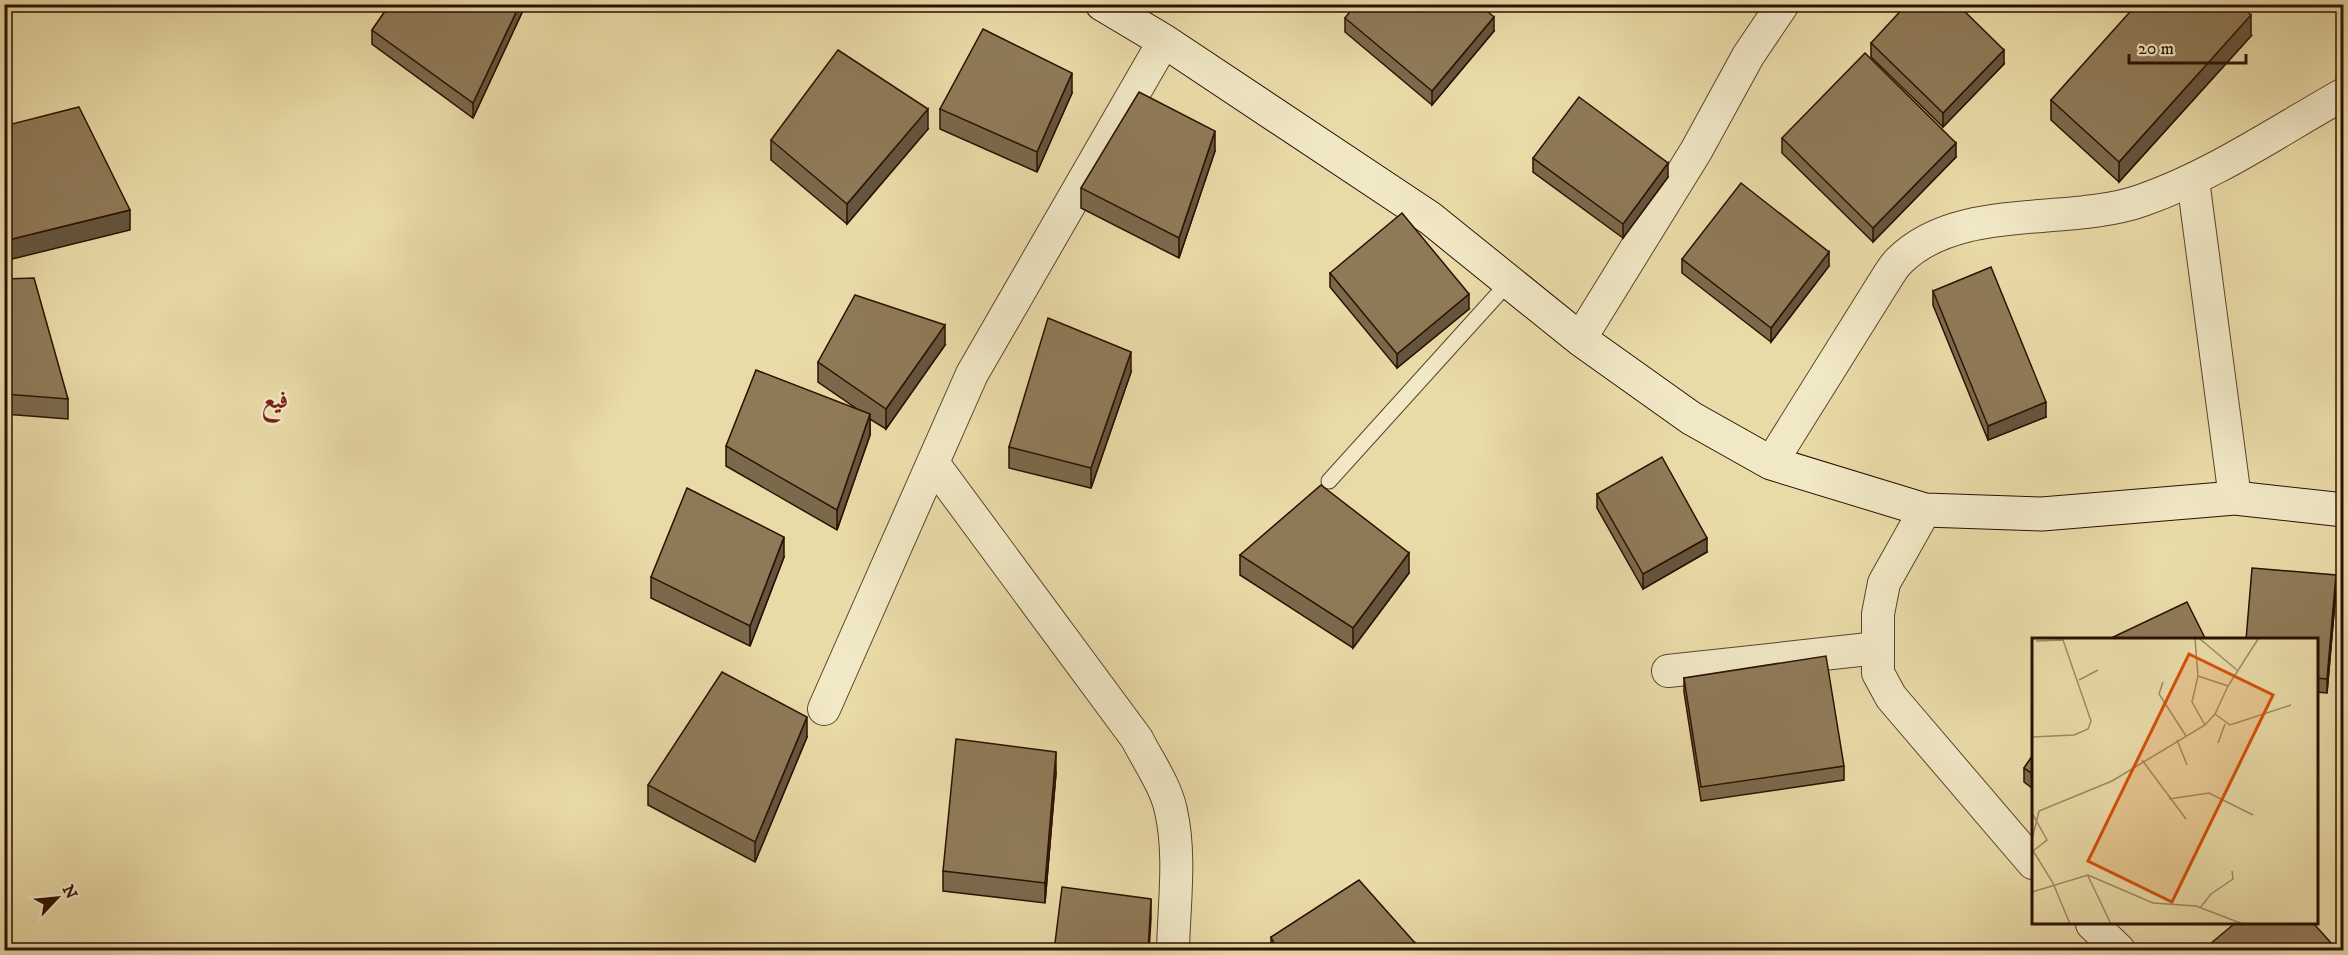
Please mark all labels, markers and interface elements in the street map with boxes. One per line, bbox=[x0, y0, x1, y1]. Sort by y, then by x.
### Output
scale bar bbox=[2129, 27, 2246, 65]
text: 20 m bbox=[2138, 38, 2174, 60]
district label: فيع bbox=[262, 384, 288, 423]
inset map bbox=[2032, 638, 2318, 925]
north arrow bbox=[27, 868, 87, 928]
text: N bbox=[58, 882, 81, 902]

